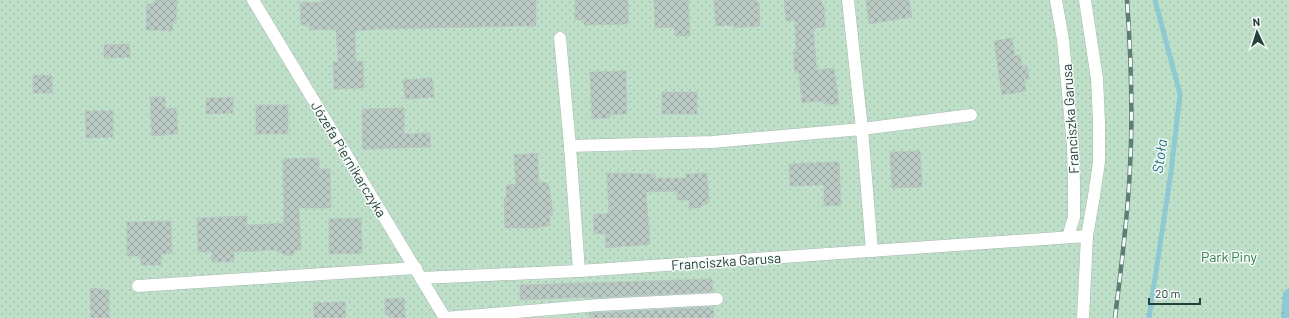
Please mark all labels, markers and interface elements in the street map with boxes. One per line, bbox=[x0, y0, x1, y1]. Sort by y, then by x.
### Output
north arrow bbox=[1237, 12, 1277, 52]
text: N bbox=[1252, 15, 1260, 28]
street label: Franciszka Garusa bbox=[1058, 63, 1082, 175]
street label: Józefa Piernikarczyka bbox=[308, 98, 390, 220]
water label: Stoła bbox=[1148, 138, 1170, 174]
park label: Park Piny bbox=[1201, 248, 1258, 265]
street label: Franciszka Garusa bbox=[670, 249, 782, 273]
scale bar bbox=[1149, 280, 1200, 306]
text: 20 m bbox=[1155, 286, 1181, 300]

